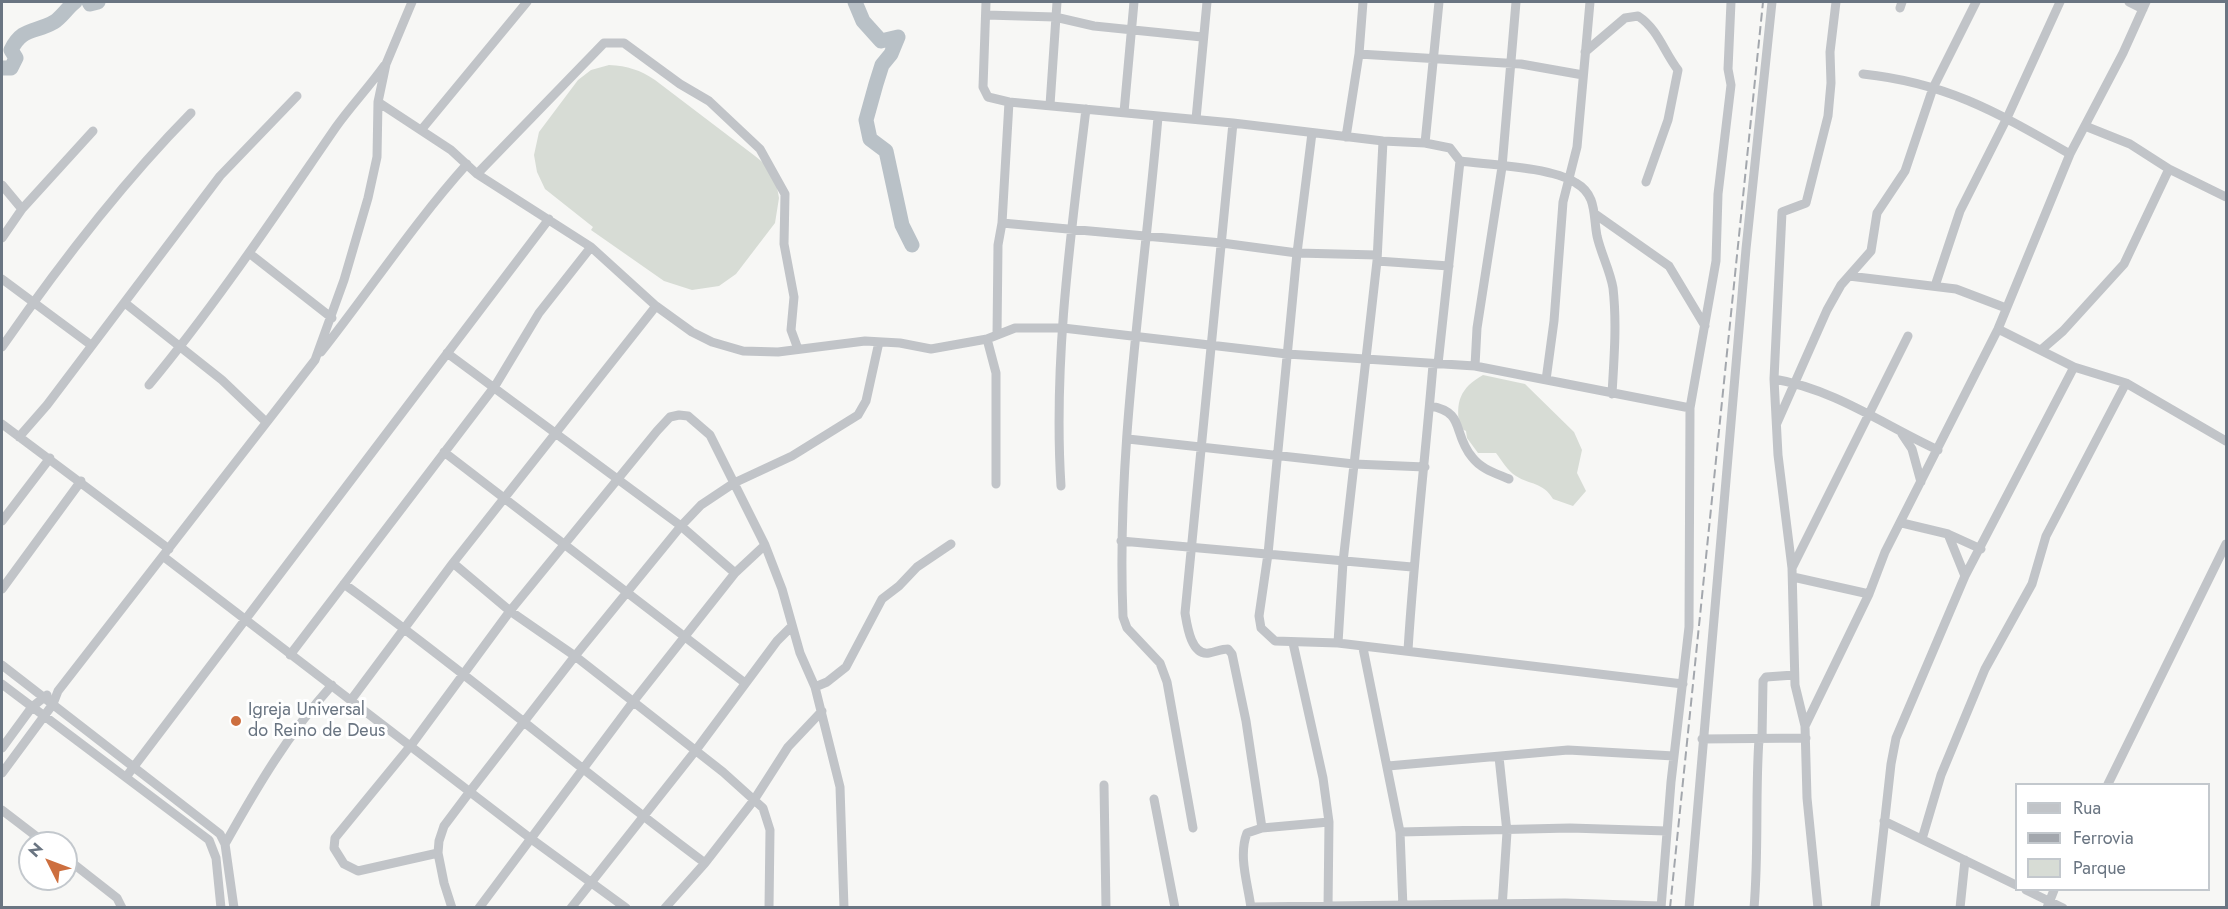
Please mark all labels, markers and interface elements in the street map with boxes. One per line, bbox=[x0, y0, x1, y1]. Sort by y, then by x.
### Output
place label: Igreja Universal do Reino de Deus bbox=[248, 700, 385, 742]
marker: Igreja Universal do Reino de Deus bbox=[229, 714, 243, 728]
legend bbox=[2015, 783, 2210, 891]
text: Rua bbox=[2073, 795, 2101, 821]
text: Ferrovia bbox=[2073, 825, 2134, 851]
north arrow bbox=[18, 831, 78, 891]
text: N bbox=[23, 838, 49, 862]
text: Parque bbox=[2073, 855, 2126, 881]

